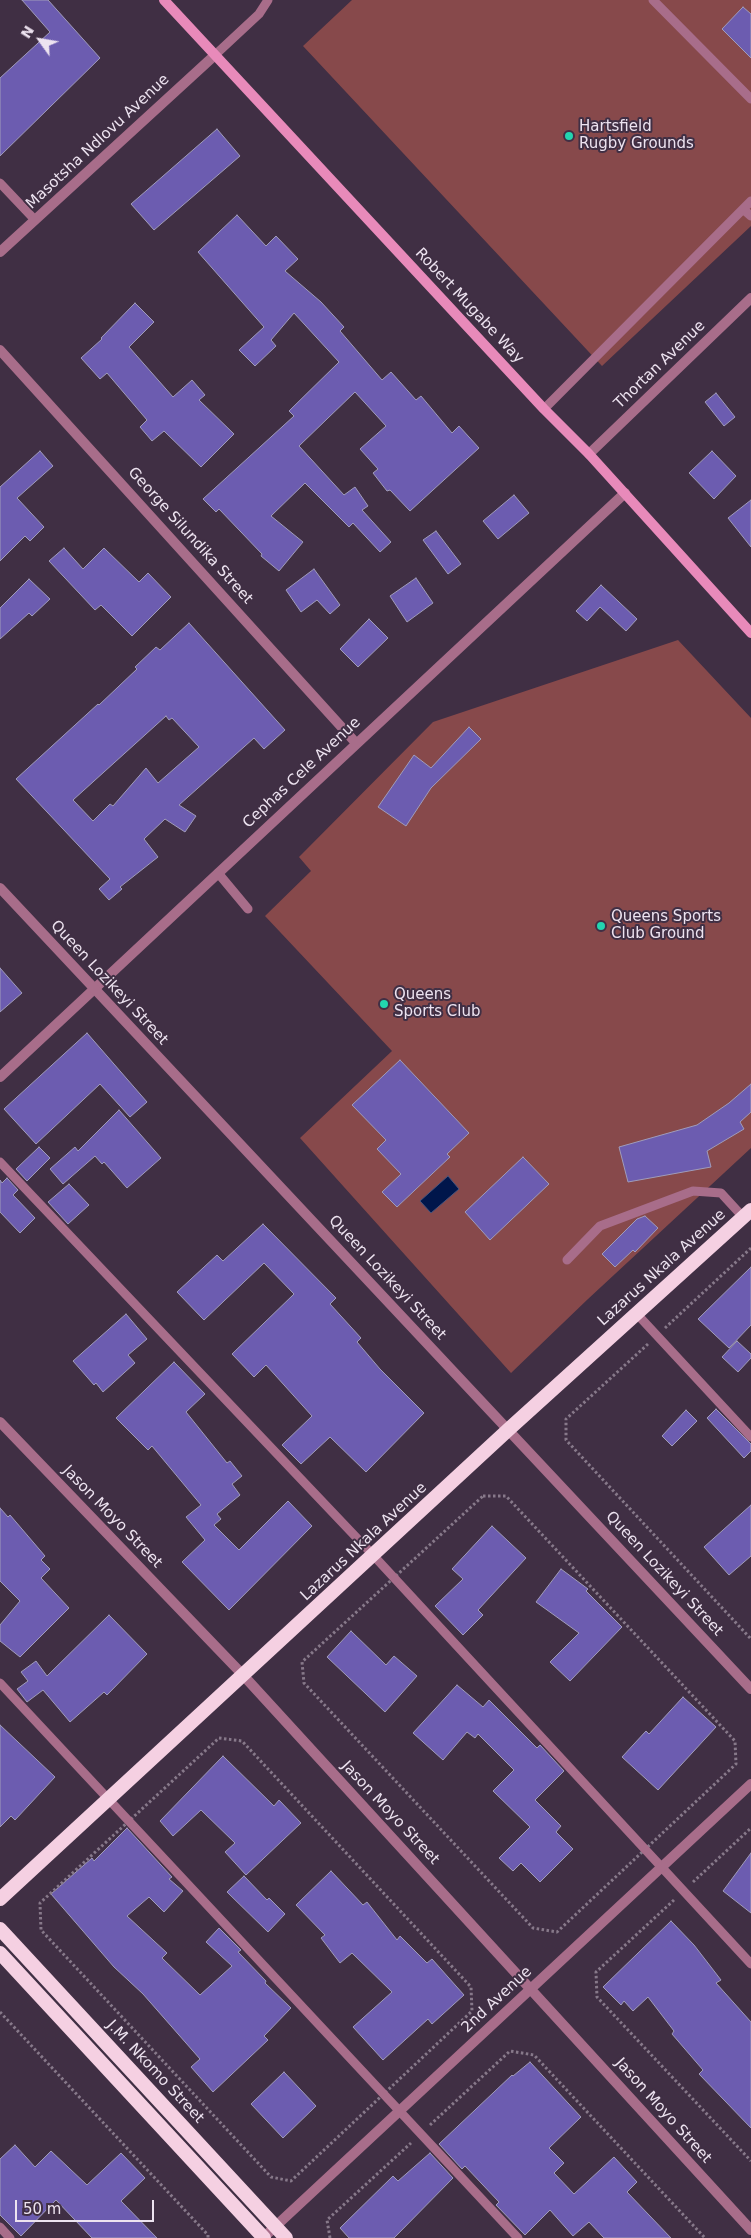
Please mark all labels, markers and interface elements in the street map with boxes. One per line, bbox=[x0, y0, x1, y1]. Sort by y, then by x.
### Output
north arrow bbox=[15, 15, 65, 65]
text: N bbox=[17, 23, 37, 41]
street label: Masotsha Ndlovu Avenue bbox=[23, 71, 173, 213]
place label: Hartsfield Rugby Grounds bbox=[579, 118, 694, 153]
marker: Hartsfield Rugby Grounds bbox=[563, 130, 575, 142]
street label: Robert Mugabe Way bbox=[411, 245, 527, 367]
street label: Thortan Avenue bbox=[611, 317, 709, 413]
street label: George Silundika Street bbox=[124, 464, 256, 608]
street label: Cephas Cele Avenue bbox=[240, 714, 364, 832]
place label: Queens Sports Club Ground bbox=[611, 908, 721, 943]
street label: Queen Lozikeyi Street bbox=[46, 917, 172, 1049]
marker: Queens Sports Club Ground bbox=[595, 920, 607, 932]
place label: Queens Sports Club bbox=[394, 986, 481, 1021]
marker: Queens Sports Club bbox=[378, 998, 390, 1010]
street label: Lazarus Nkala Avenue bbox=[594, 1206, 730, 1330]
street label: Queen Lozikeyi Street bbox=[324, 1212, 450, 1344]
street label: Jason Moyo Street bbox=[58, 1462, 166, 1572]
street label: Lazarus Nkala Avenue bbox=[297, 1479, 431, 1605]
street label: Queen Lozikeyi Street bbox=[601, 1508, 727, 1640]
street label: Jason Moyo Street bbox=[337, 1757, 443, 1869]
street label: 2nd Avenue bbox=[458, 1963, 536, 2037]
street label: J.M. Nkomo Street bbox=[103, 2017, 207, 2127]
street label: Jason Moyo Street bbox=[611, 2055, 715, 2167]
scale bar bbox=[18, 2190, 156, 2222]
text: 50 m bbox=[23, 2200, 61, 2218]

